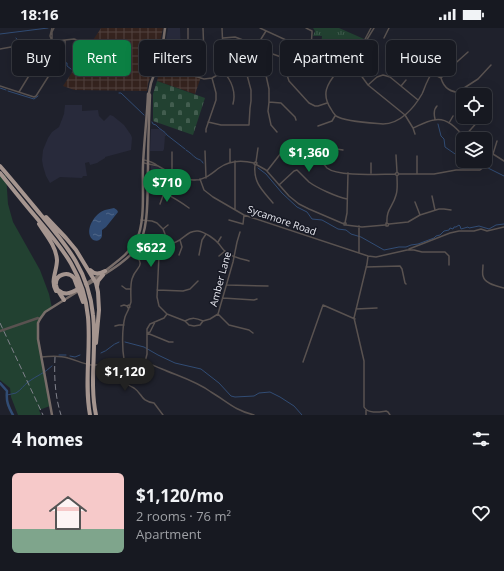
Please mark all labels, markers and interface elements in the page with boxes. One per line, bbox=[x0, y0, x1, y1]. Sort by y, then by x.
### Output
text: 18:16 bbox=[20, 4, 59, 24]
chip: Buy bbox=[12, 40, 65, 76]
chip: Rent bbox=[73, 40, 131, 76]
chip: Filters bbox=[139, 40, 206, 76]
chip: New bbox=[214, 40, 272, 76]
chip: Apartment bbox=[280, 40, 378, 76]
chip: House bbox=[386, 40, 456, 76]
map controls bbox=[456, 88, 492, 168]
button: locate bbox=[456, 88, 492, 124]
button: layers bbox=[456, 132, 492, 168]
pin: $1,360 bbox=[276, 139, 342, 173]
text: $1,360 bbox=[289, 143, 329, 161]
pin: $710 bbox=[143, 169, 191, 203]
text: $710 bbox=[152, 173, 182, 191]
street label: Sycamore Road bbox=[246, 202, 318, 238]
pin: $622 bbox=[127, 234, 175, 268]
text: $622 bbox=[136, 238, 166, 256]
street label: Amber Lane bbox=[206, 250, 234, 308]
pin: $1,120 bbox=[92, 358, 158, 392]
text: $1,120 bbox=[105, 362, 145, 380]
text: 4 homes bbox=[12, 428, 83, 451]
icon: filters bbox=[470, 428, 492, 450]
text: $1,120/mo bbox=[136, 484, 224, 507]
icon: home bbox=[44, 489, 92, 537]
icon: heart bbox=[470, 502, 492, 524]
text: 2 rooms · 76 m² bbox=[136, 507, 231, 525]
text: Apartment bbox=[136, 525, 201, 543]

